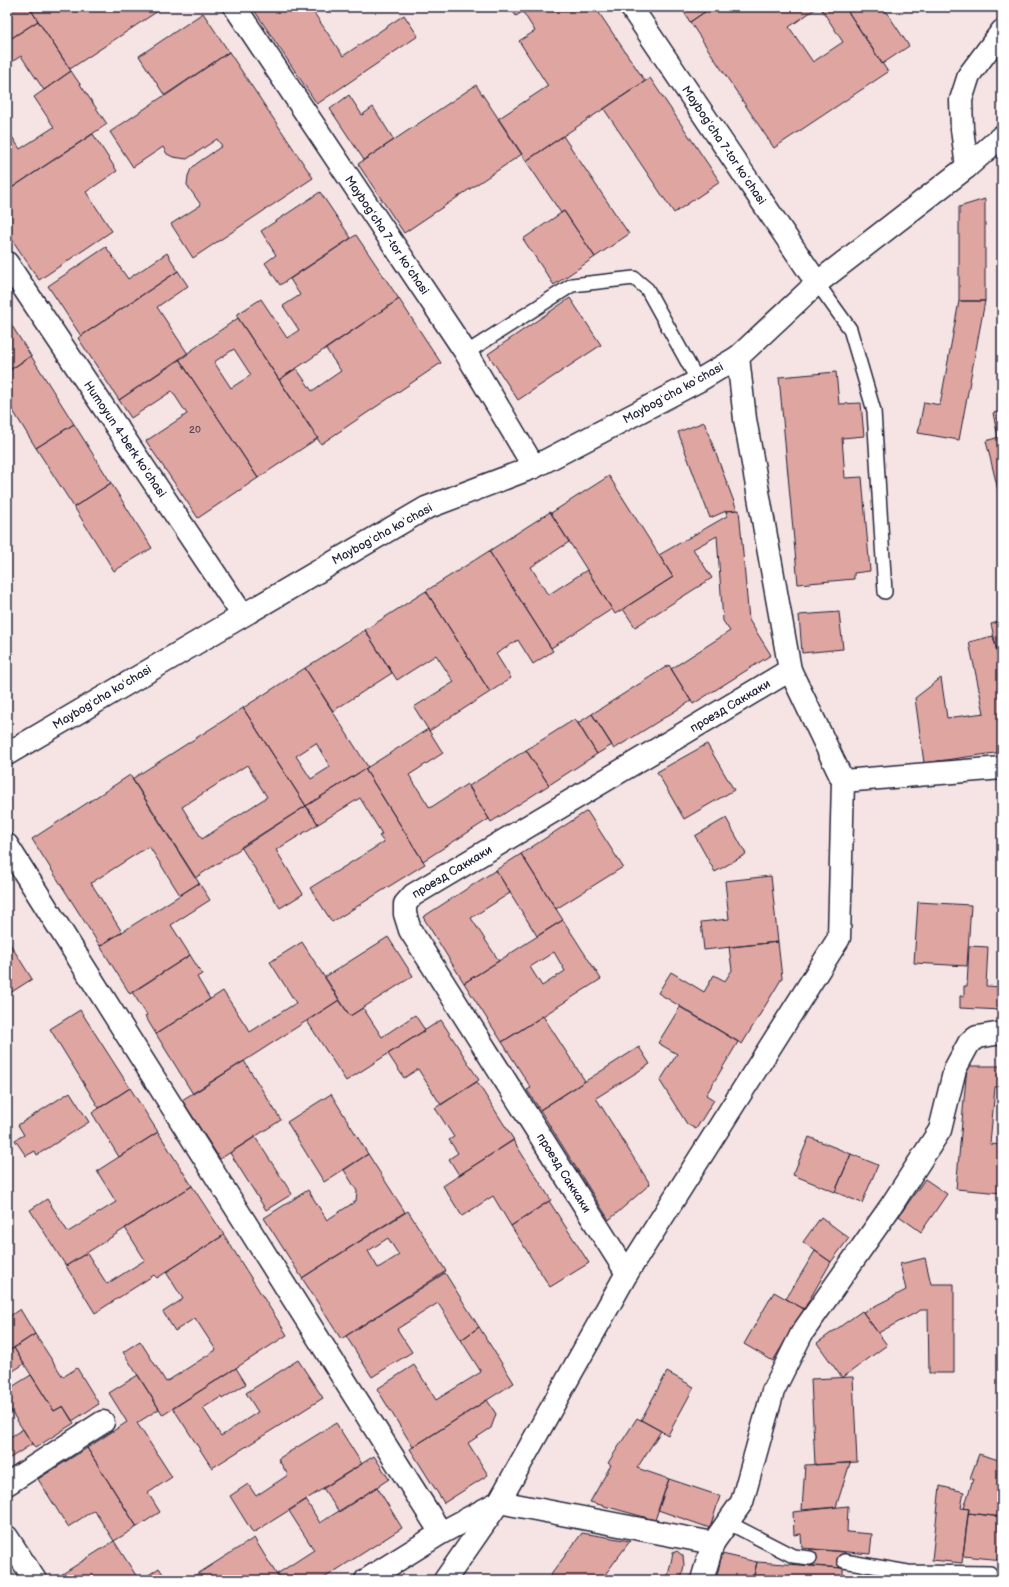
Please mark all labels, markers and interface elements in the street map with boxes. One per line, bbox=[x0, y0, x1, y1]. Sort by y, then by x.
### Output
street label: Maybogʻcha 7-tor koʻchasi bbox=[678, 83, 769, 208]
street label: Maybogʻcha 7-tor koʻchasi bbox=[341, 173, 432, 298]
street label: Maybogʻcha koʻchasi bbox=[620, 360, 726, 427]
street label: Humoyun 4-berk koʻchasi bbox=[80, 378, 169, 500]
house number: 20 bbox=[189, 424, 201, 436]
street label: Maybogʻcha koʻchasi bbox=[329, 501, 435, 568]
street label: Maybogʻcha koʻchasi bbox=[50, 662, 154, 733]
street label: проезд Саккаки bbox=[687, 676, 773, 736]
street label: проезд Саккаки bbox=[409, 842, 495, 902]
street label: проезд Саккаки bbox=[533, 1131, 594, 1216]

